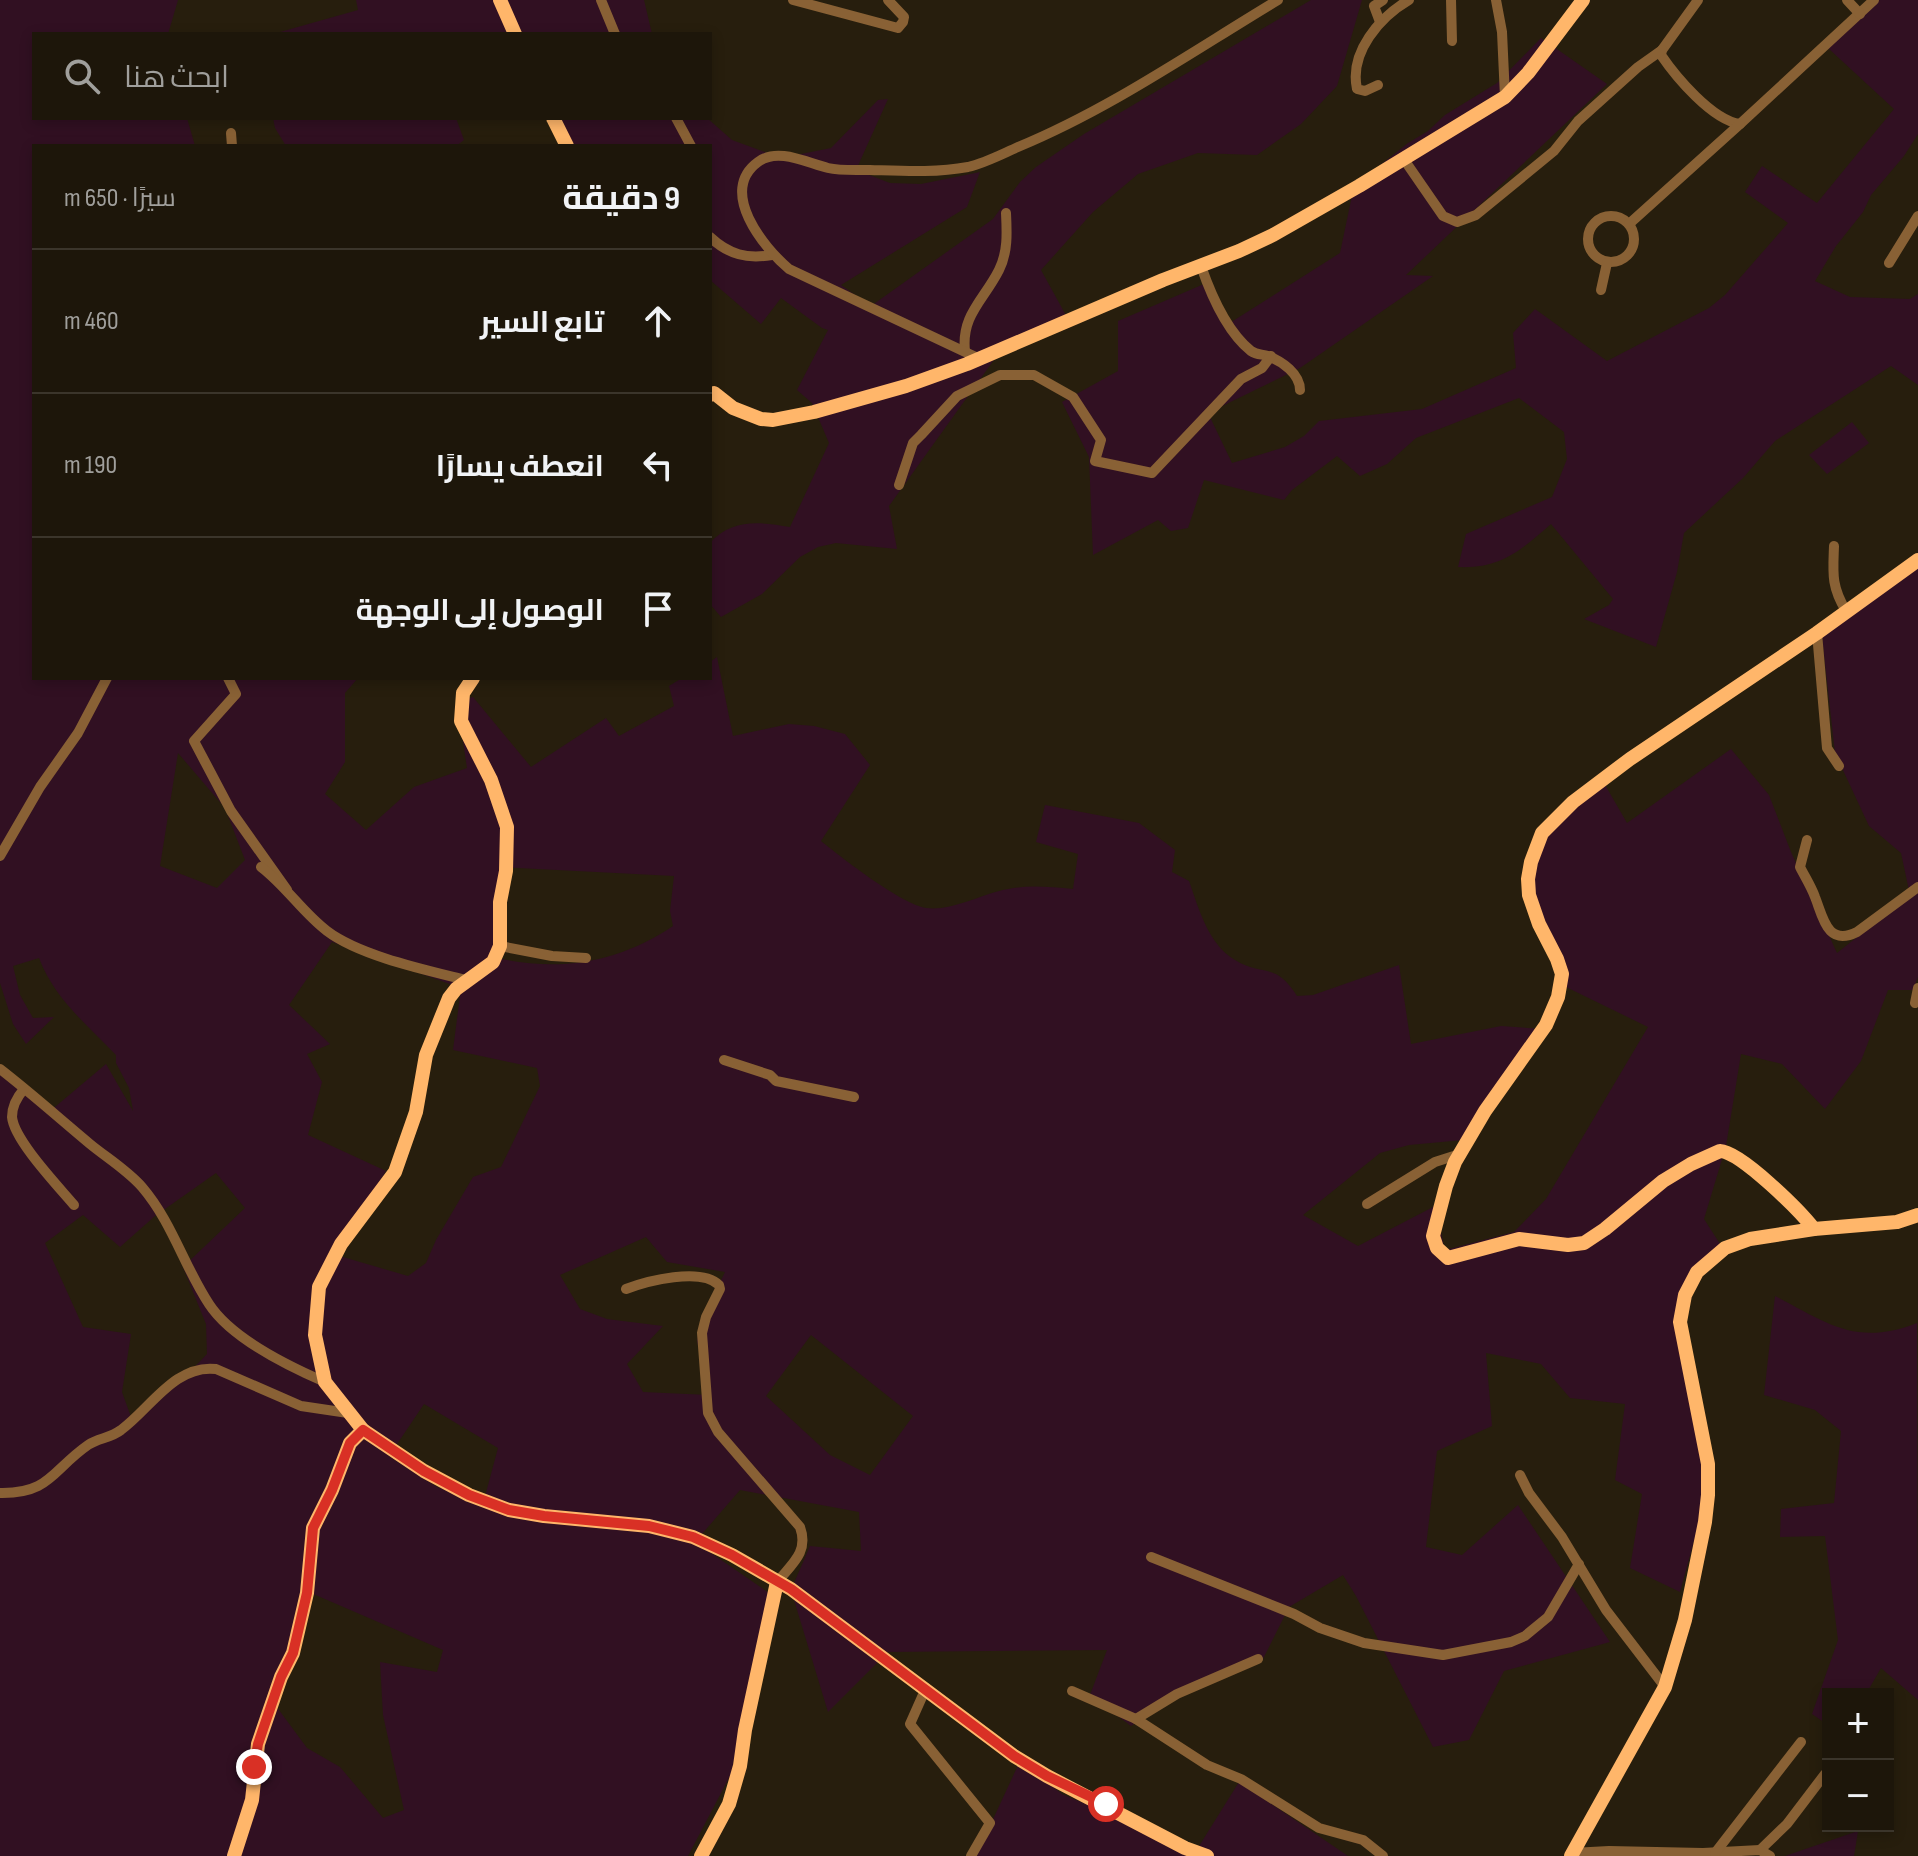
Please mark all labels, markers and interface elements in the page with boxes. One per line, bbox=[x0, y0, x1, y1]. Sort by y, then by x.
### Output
search box bbox=[32, 32, 712, 120]
icon: search bbox=[60, 54, 104, 98]
text: ابحث هنا bbox=[124, 60, 229, 96]
text: 9 دقيقة bbox=[562, 178, 680, 219]
text: سيرًا · 650 m bbox=[64, 183, 176, 214]
icon: ahead bbox=[636, 299, 680, 343]
text: تابع السير bbox=[480, 305, 604, 341]
text: 460 m bbox=[64, 306, 119, 337]
icon: left bbox=[636, 443, 680, 487]
text: انعطف يسارًا bbox=[436, 449, 604, 485]
text: 190 m bbox=[64, 450, 117, 481]
icon: arrive bbox=[636, 587, 680, 631]
text: الوصول إلى الوجهة bbox=[356, 593, 604, 629]
map controls bbox=[1822, 1688, 1894, 1832]
button: + bbox=[1822, 1688, 1894, 1760]
route end bbox=[236, 1749, 272, 1785]
button: − bbox=[1822, 1760, 1894, 1832]
route start bbox=[1088, 1786, 1124, 1822]

